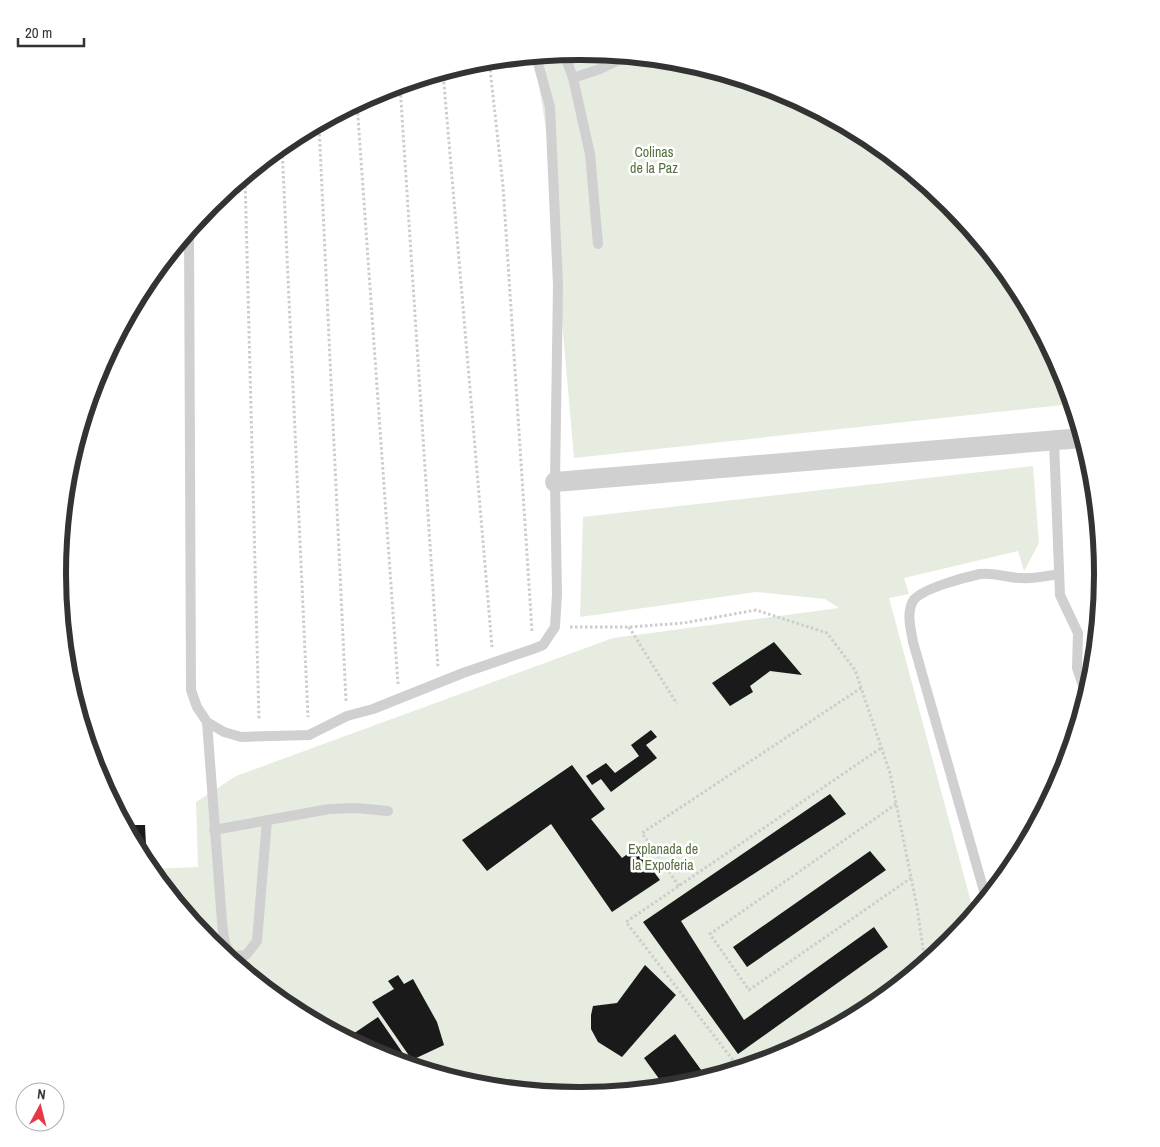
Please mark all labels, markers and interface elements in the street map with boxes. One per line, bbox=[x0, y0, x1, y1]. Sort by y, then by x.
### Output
scale bar bbox=[18, 15, 84, 47]
text: 20 m bbox=[25, 22, 52, 43]
park label: Colinas de la Paz bbox=[630, 143, 678, 177]
park label: Explanada de la Expoferia bbox=[628, 840, 698, 874]
north arrow bbox=[15, 1082, 65, 1132]
text: N bbox=[36, 1085, 47, 1104]

